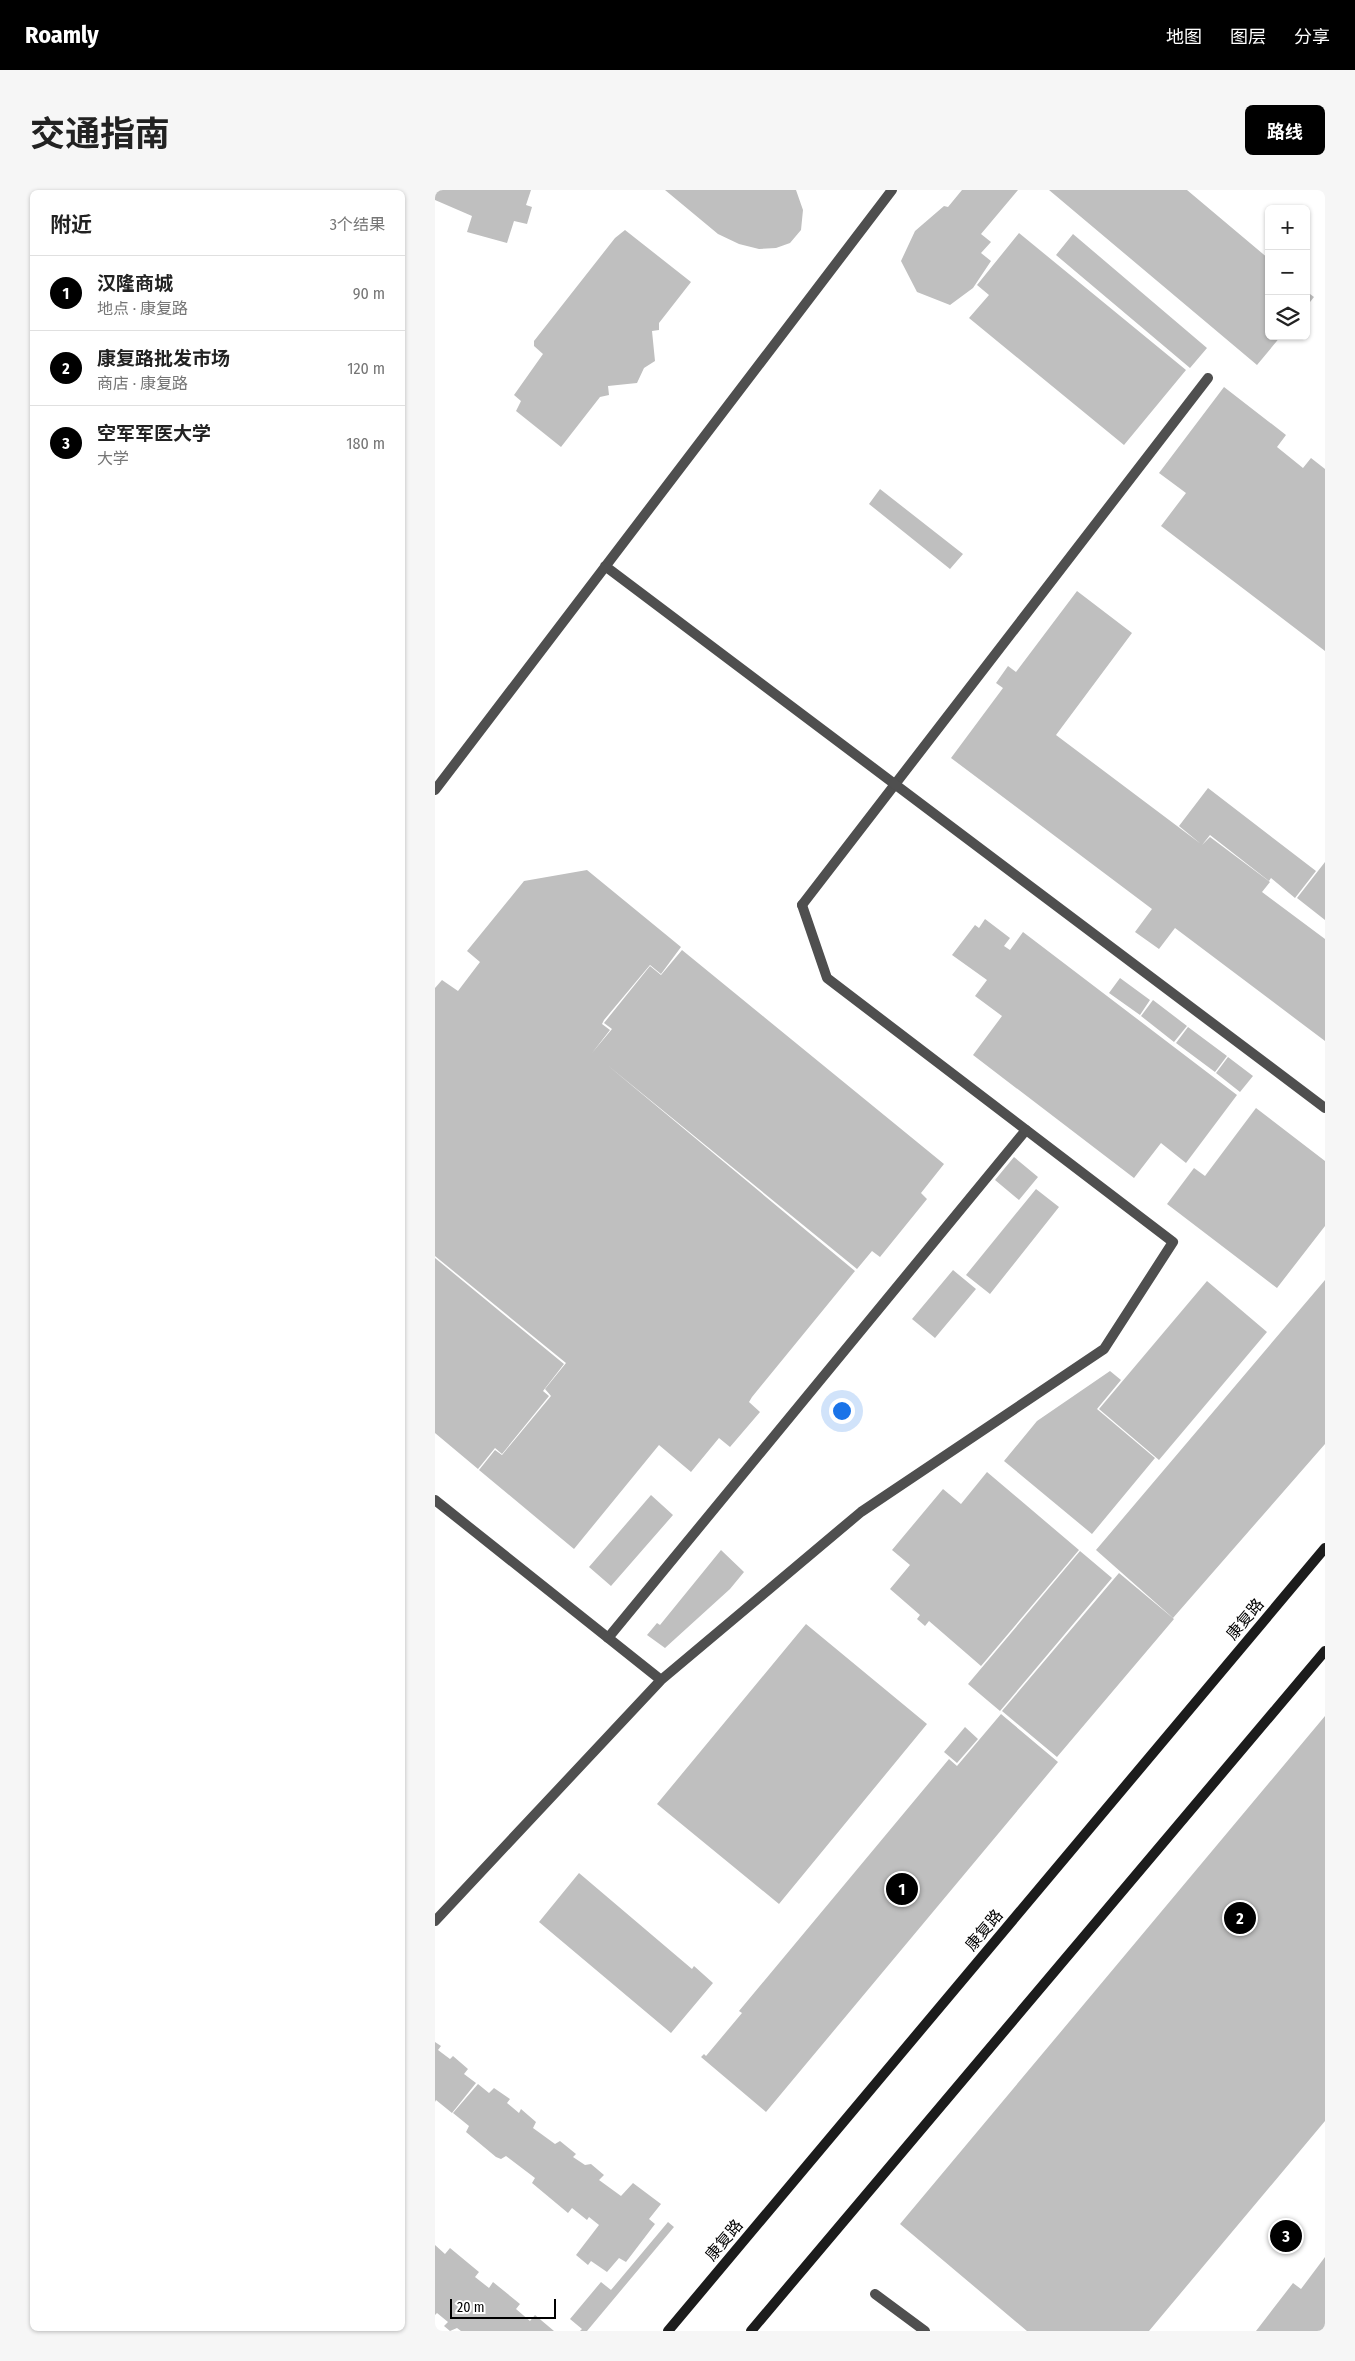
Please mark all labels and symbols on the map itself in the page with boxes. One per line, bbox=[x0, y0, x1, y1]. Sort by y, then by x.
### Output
your location bbox=[829, 1398, 855, 1424]
street label: 康复路 bbox=[1222, 1595, 1268, 1643]
pin: 1 bbox=[886, 1870, 918, 1908]
pin: 2 bbox=[1224, 1899, 1256, 1937]
street label: 康复路 bbox=[961, 1906, 1007, 1954]
street label: 康复路 bbox=[701, 2216, 747, 2264]
pin: 3 bbox=[1270, 2217, 1302, 2255]
scale bar bbox=[450, 2296, 556, 2319]

